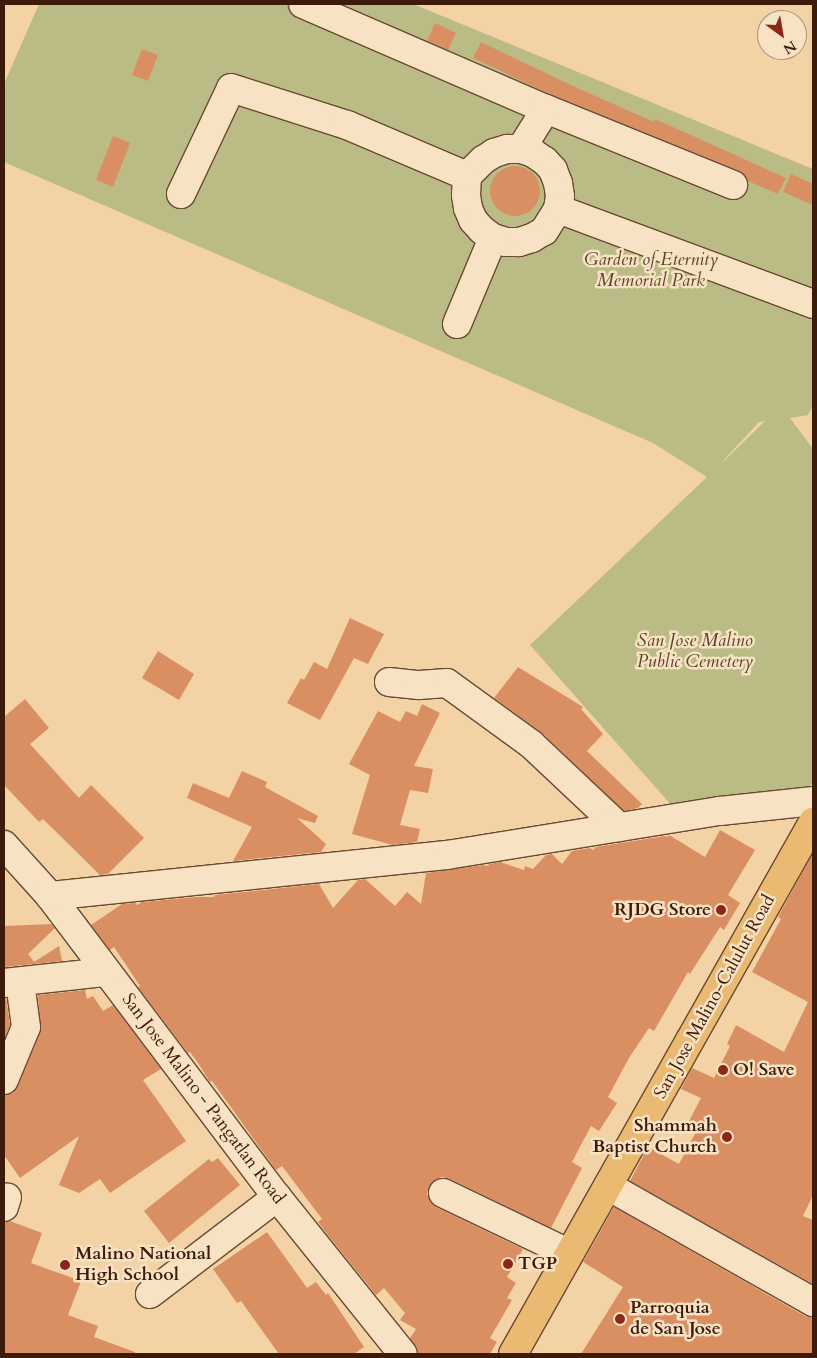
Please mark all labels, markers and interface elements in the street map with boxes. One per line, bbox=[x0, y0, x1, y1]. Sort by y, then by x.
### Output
north arrow bbox=[757, 10, 807, 60]
text: N bbox=[779, 36, 800, 59]
park label: Garden of Eternity Memorial Park bbox=[584, 250, 718, 292]
park label: San Jose Malino Public Cemetery bbox=[637, 631, 753, 674]
street label: San Jose Malino-Calulut Road bbox=[650, 891, 780, 1103]
place label: RJDG Store bbox=[614, 899, 711, 921]
marker: RJDG Store bbox=[715, 904, 727, 916]
street label: San Jose Malino - Pangatlan Road bbox=[117, 990, 289, 1208]
place label: O! Save bbox=[733, 1059, 795, 1081]
marker: O! Save bbox=[717, 1064, 729, 1076]
place label: Shammah Baptist Church bbox=[592, 1116, 717, 1158]
marker: Shammah Baptist Church bbox=[721, 1131, 733, 1143]
place label: Malino National High School bbox=[75, 1244, 211, 1286]
place label: TGP bbox=[518, 1253, 557, 1275]
marker: TGP bbox=[502, 1258, 514, 1270]
marker: Malino National High School bbox=[59, 1259, 71, 1271]
place label: Parroquia de San Jose bbox=[630, 1298, 721, 1340]
marker: Parroquia de San Jose bbox=[614, 1313, 626, 1325]

